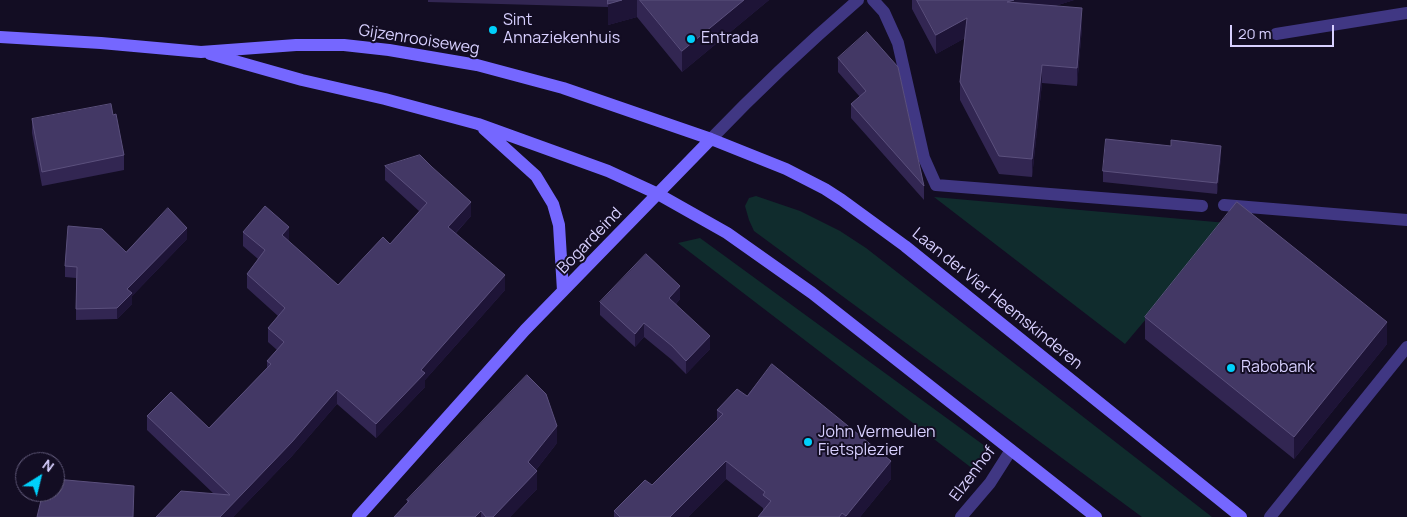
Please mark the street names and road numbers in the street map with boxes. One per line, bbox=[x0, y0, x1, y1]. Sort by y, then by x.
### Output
street label: Gijzenrooiseweg bbox=[357, 21, 481, 59]
street label: Bogardeind bbox=[554, 204, 626, 278]
street label: Laan der Vier Heemskinderen bbox=[908, 224, 1086, 374]
street label: Elzenhof bbox=[946, 443, 1000, 505]

